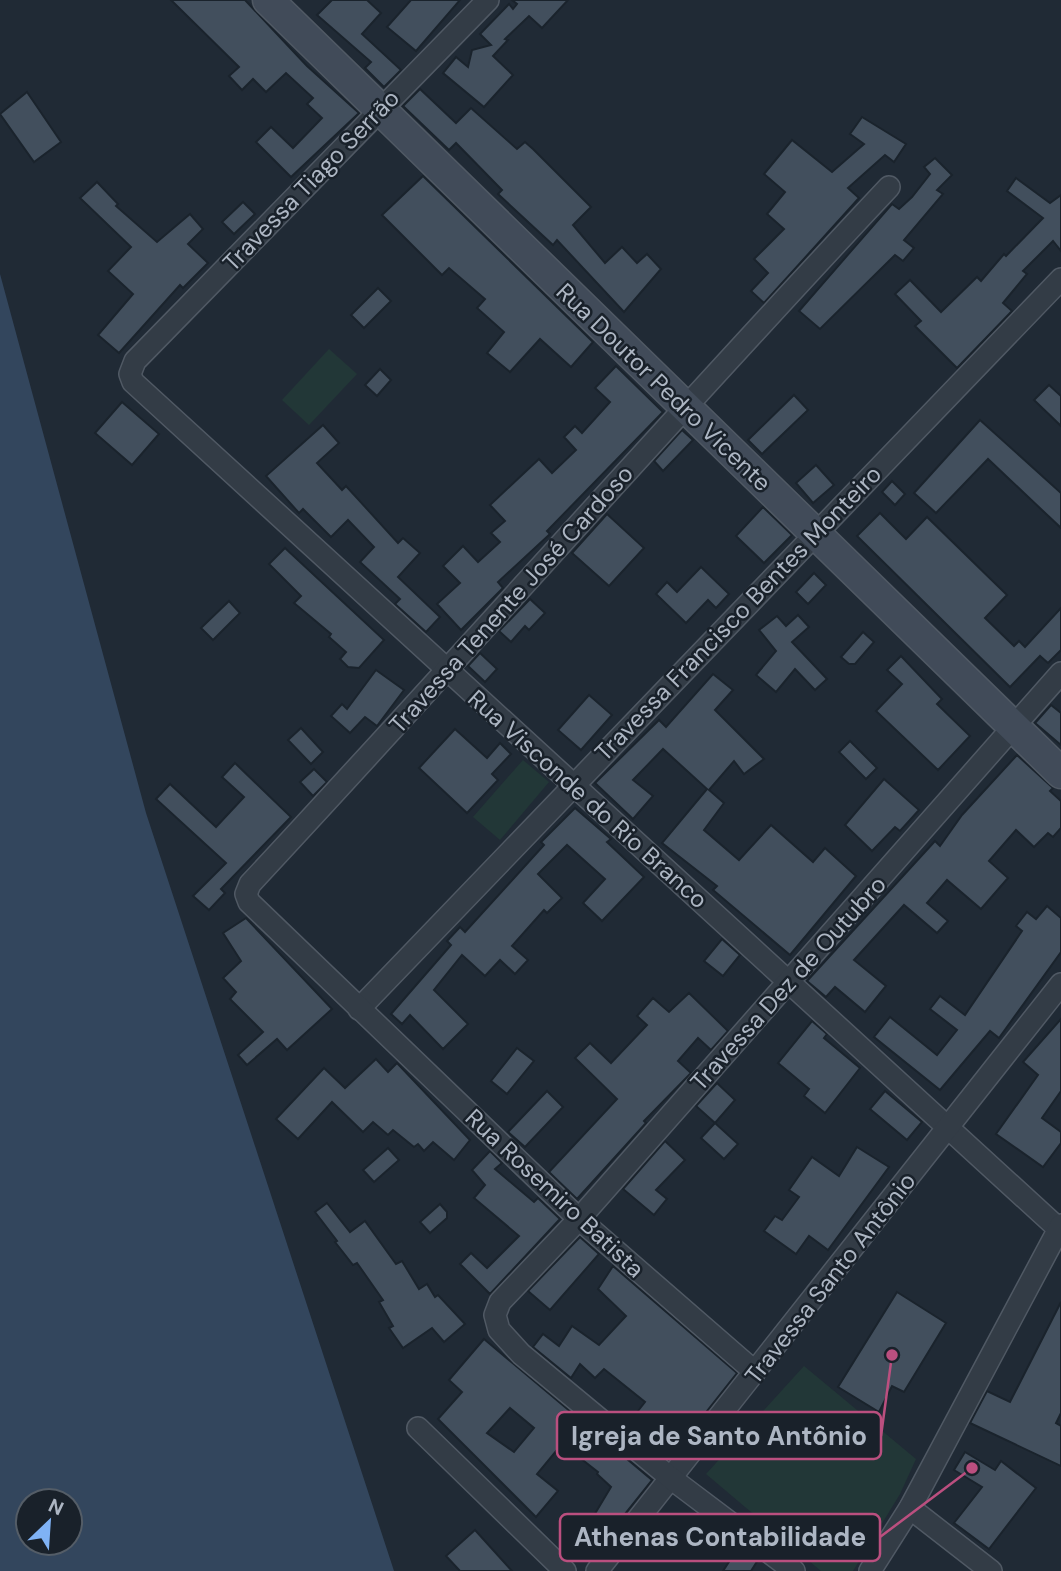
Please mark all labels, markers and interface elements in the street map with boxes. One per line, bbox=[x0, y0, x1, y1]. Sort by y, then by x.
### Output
street label: Travessa Tiago Serrão bbox=[216, 82, 406, 278]
street label: Rua Doutor Pedro Vicente bbox=[550, 276, 778, 498]
street label: Travessa Tenente José Cardoso bbox=[382, 458, 640, 740]
street label: Travessa Francisco Bentes Monteiro bbox=[588, 459, 888, 767]
street label: Rua Visconde do Rio Branco bbox=[461, 683, 715, 915]
street label: Travessa Dez de Outubro bbox=[683, 869, 893, 1097]
street label: Rua Rosemiro Batista bbox=[459, 1102, 651, 1284]
street label: Travessa Santo Antônio bbox=[738, 1166, 922, 1390]
callout: Igreja de Santo Antônio bbox=[557, 1412, 881, 1459]
text: Igreja de Santo Antônio bbox=[571, 1419, 867, 1453]
north arrow bbox=[14, 1487, 84, 1557]
text: N bbox=[44, 1493, 68, 1521]
callout: Athenas Contabilidade bbox=[560, 1514, 880, 1561]
text: Athenas Contabilidade bbox=[574, 1520, 866, 1554]

